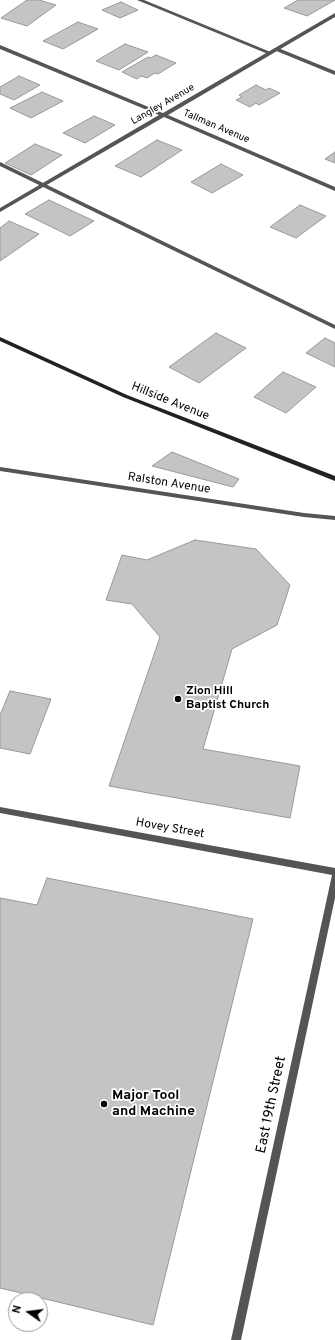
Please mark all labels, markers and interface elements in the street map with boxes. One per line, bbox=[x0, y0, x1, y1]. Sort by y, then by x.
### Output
street label: Langley Avenue bbox=[129, 82, 197, 128]
street label: Tallman Avenue bbox=[181, 108, 251, 146]
street label: Hillside Avenue bbox=[129, 380, 211, 424]
street label: Ralston Avenue bbox=[127, 470, 211, 498]
place label: Zion Hill Baptist Church bbox=[186, 685, 269, 713]
marker: Zion Hill Baptist Church bbox=[173, 694, 183, 704]
street label: Hovey Street bbox=[134, 816, 206, 842]
street label: East 19th Street bbox=[253, 1055, 291, 1155]
place label: Major Tool and Machine bbox=[112, 1088, 195, 1120]
marker: Major Tool and Machine bbox=[99, 1099, 109, 1109]
north arrow bbox=[8, 1292, 48, 1332]
text: N bbox=[10, 1304, 25, 1315]

